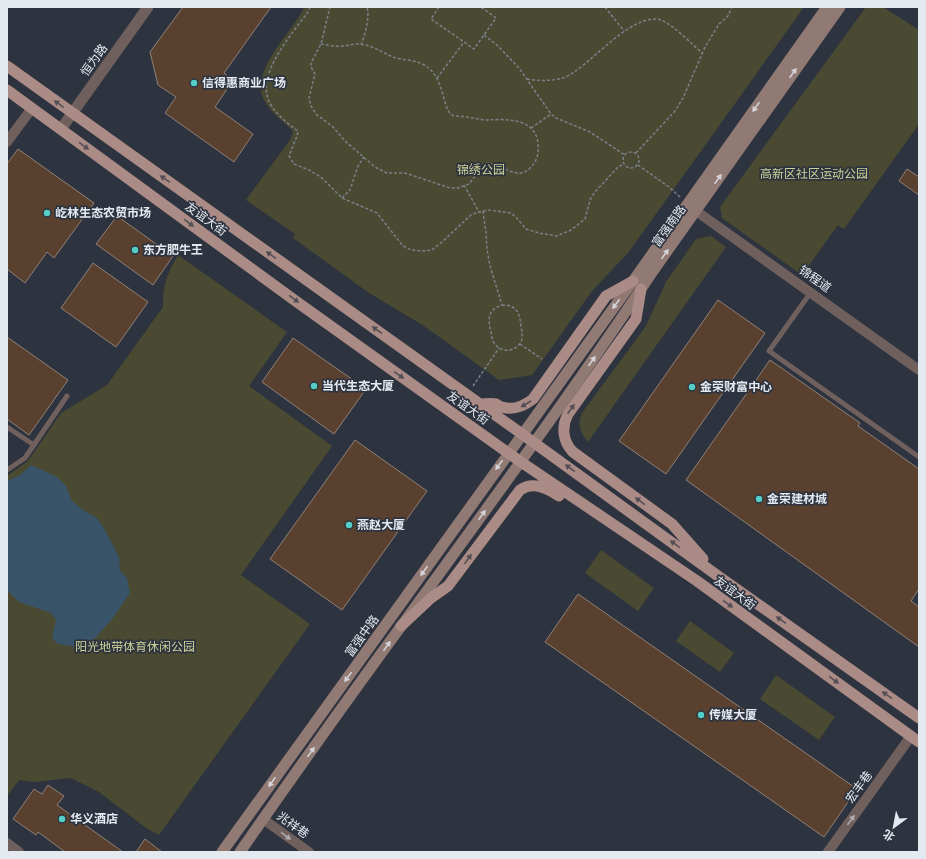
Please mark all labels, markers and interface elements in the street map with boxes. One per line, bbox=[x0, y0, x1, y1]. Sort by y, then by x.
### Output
street label: 恒为路 bbox=[77, 41, 110, 79]
one-way arrow bbox=[789, 68, 797, 78]
place label: 信得惠商业广场 bbox=[202, 75, 286, 90]
marker: 信得惠商业广场 bbox=[189, 78, 199, 88]
one-way arrow bbox=[54, 100, 64, 108]
one-way arrow bbox=[752, 102, 760, 112]
one-way arrow bbox=[78, 142, 89, 150]
park label: 锦绣公园 bbox=[457, 162, 505, 177]
park label: 高新区社区运动公园 bbox=[760, 166, 868, 181]
one-way arrow bbox=[714, 174, 722, 184]
one-way arrow bbox=[160, 175, 170, 183]
street label: 友谊大街 bbox=[182, 198, 230, 239]
street label: 富强南路 bbox=[648, 202, 689, 250]
place label: 屹林生态农贸市场 bbox=[55, 205, 151, 220]
marker: 屹林生态农贸市场 bbox=[42, 208, 52, 218]
one-way arrow bbox=[183, 218, 194, 227]
place label: 东方肥牛王 bbox=[143, 242, 203, 257]
marker: 东方肥牛王 bbox=[130, 245, 140, 255]
one-way arrow bbox=[661, 248, 669, 259]
one-way arrow bbox=[265, 250, 276, 259]
street label: 锦程道 bbox=[796, 262, 834, 295]
one-way arrow bbox=[288, 295, 299, 304]
one-way arrow bbox=[611, 299, 620, 310]
one-way arrow bbox=[371, 326, 382, 334]
one-way arrow bbox=[588, 356, 596, 366]
one-way arrow bbox=[394, 371, 405, 379]
place label: 当代生态大厦 bbox=[322, 378, 394, 393]
place label: 金荣财富中心 bbox=[700, 379, 772, 394]
marker: 当代生态大厦 bbox=[309, 381, 319, 391]
marker: 金荣财富中心 bbox=[687, 382, 697, 392]
street label: 友谊大街 bbox=[444, 388, 492, 428]
one-way arrow bbox=[520, 400, 532, 407]
one-way arrow bbox=[567, 404, 575, 415]
one-way arrow bbox=[495, 460, 503, 471]
one-way arrow bbox=[565, 464, 575, 472]
place label: 金荣建材城 bbox=[767, 491, 827, 506]
marker: 金荣建材城 bbox=[754, 494, 764, 504]
one-way arrow bbox=[635, 497, 645, 505]
one-way arrow bbox=[478, 510, 486, 520]
place label: 燕赵大厦 bbox=[357, 517, 405, 532]
marker: 燕赵大厦 bbox=[344, 520, 354, 530]
one-way arrow bbox=[670, 541, 680, 549]
one-way arrow bbox=[464, 554, 472, 564]
one-way arrow bbox=[420, 566, 428, 576]
street label: 友谊大街 bbox=[711, 572, 759, 613]
one-way arrow bbox=[723, 600, 734, 608]
street label: 富强中路 bbox=[341, 612, 382, 660]
one-way arrow bbox=[776, 616, 786, 624]
park label: 阳光地带体育休闲公园 bbox=[75, 639, 195, 654]
one-way arrow bbox=[383, 641, 391, 651]
one-way arrow bbox=[344, 672, 352, 682]
one-way arrow bbox=[828, 676, 839, 684]
one-way arrow bbox=[882, 691, 892, 699]
place label: 传媒大厦 bbox=[709, 707, 757, 722]
marker: 传媒大厦 bbox=[696, 710, 706, 720]
one-way arrow bbox=[307, 746, 315, 757]
street label: 宏丰巷 bbox=[842, 768, 875, 806]
one-way arrow bbox=[268, 777, 276, 788]
north arrow bbox=[874, 807, 914, 847]
street label: 兆祥巷 bbox=[274, 808, 312, 841]
place label: 华义酒店 bbox=[70, 811, 118, 826]
marker: 华义酒店 bbox=[57, 814, 67, 824]
one-way arrow bbox=[847, 815, 855, 826]
text: 北 bbox=[880, 827, 897, 844]
one-way arrow bbox=[280, 831, 291, 840]

